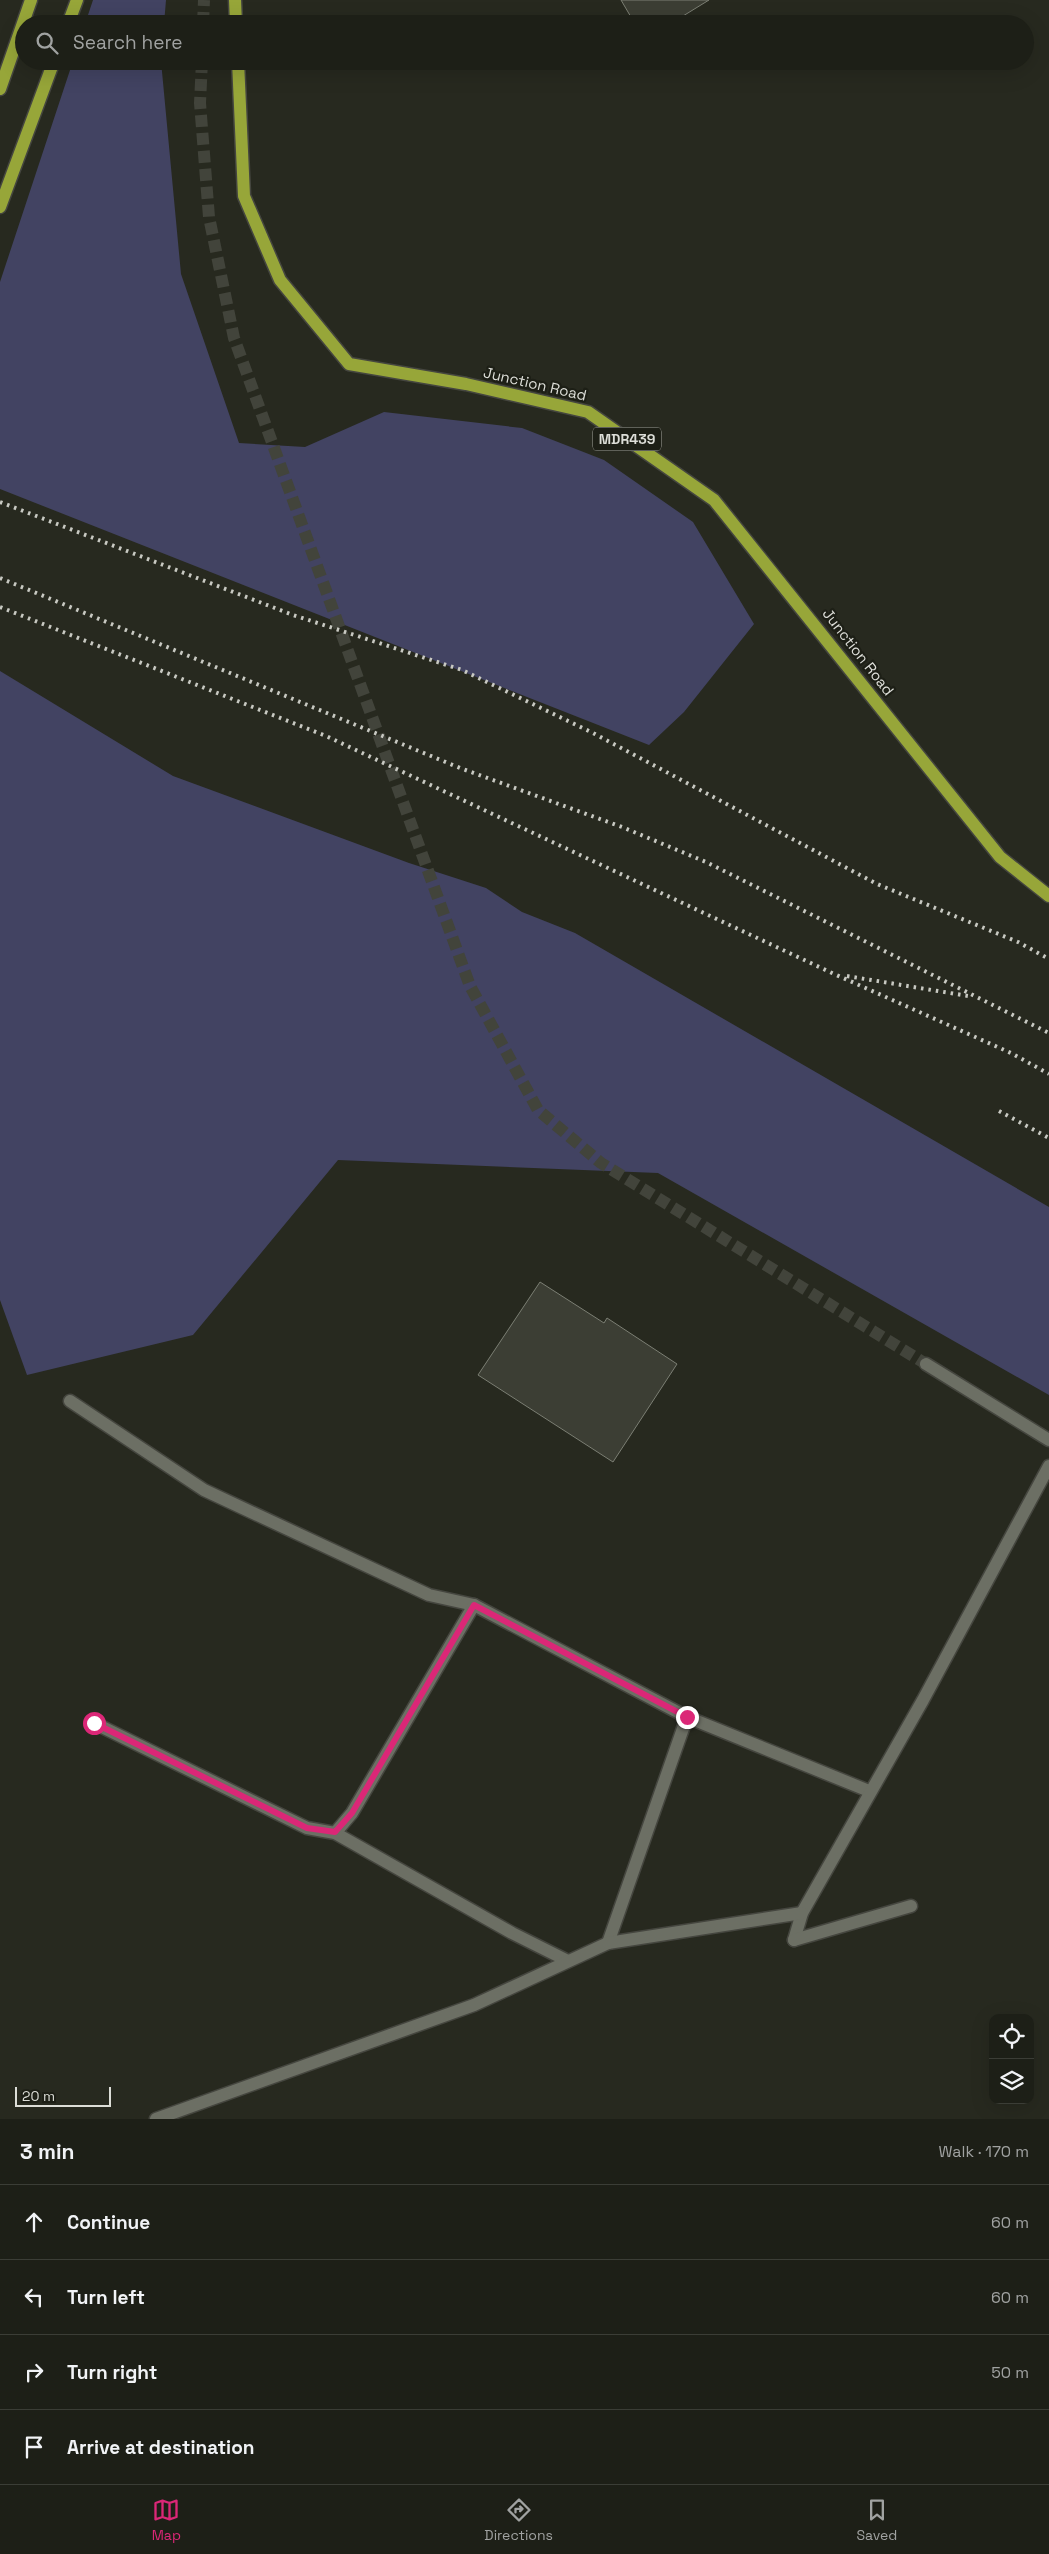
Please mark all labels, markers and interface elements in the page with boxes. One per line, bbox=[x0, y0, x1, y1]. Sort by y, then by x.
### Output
search box bbox=[15, 15, 1034, 70]
icon: search bbox=[33, 29, 61, 57]
text: Search here bbox=[73, 30, 183, 55]
street label: Junction Road bbox=[482, 362, 589, 405]
road number: MDR439 bbox=[593, 428, 661, 450]
street label: Junction Road bbox=[818, 604, 898, 699]
route end bbox=[676, 1706, 699, 1729]
route start bbox=[83, 1712, 106, 1735]
map controls bbox=[989, 2014, 1034, 2104]
button: locate bbox=[989, 2014, 1034, 2059]
button: layers bbox=[989, 2059, 1034, 2104]
scale bar bbox=[15, 2084, 111, 2107]
text: 20 m bbox=[22, 2087, 55, 2105]
text: 3 min bbox=[20, 2138, 75, 2165]
text: Walk · 170 m bbox=[939, 2141, 1029, 2162]
icon: ahead bbox=[20, 2208, 48, 2236]
text: Continue bbox=[67, 2210, 150, 2235]
text: 60 m bbox=[991, 2212, 1029, 2233]
icon: left bbox=[20, 2283, 48, 2311]
text: Turn left bbox=[67, 2285, 145, 2310]
text: 60 m bbox=[991, 2287, 1029, 2308]
icon: right bbox=[20, 2358, 48, 2386]
text: Turn right bbox=[67, 2360, 157, 2385]
text: 50 m bbox=[991, 2362, 1029, 2383]
icon: arrive bbox=[20, 2433, 48, 2461]
text: Arrive at destination bbox=[67, 2435, 255, 2460]
tab: Map bbox=[152, 2496, 181, 2544]
tab: Directions bbox=[484, 2496, 553, 2544]
tab: Saved bbox=[856, 2496, 897, 2544]

